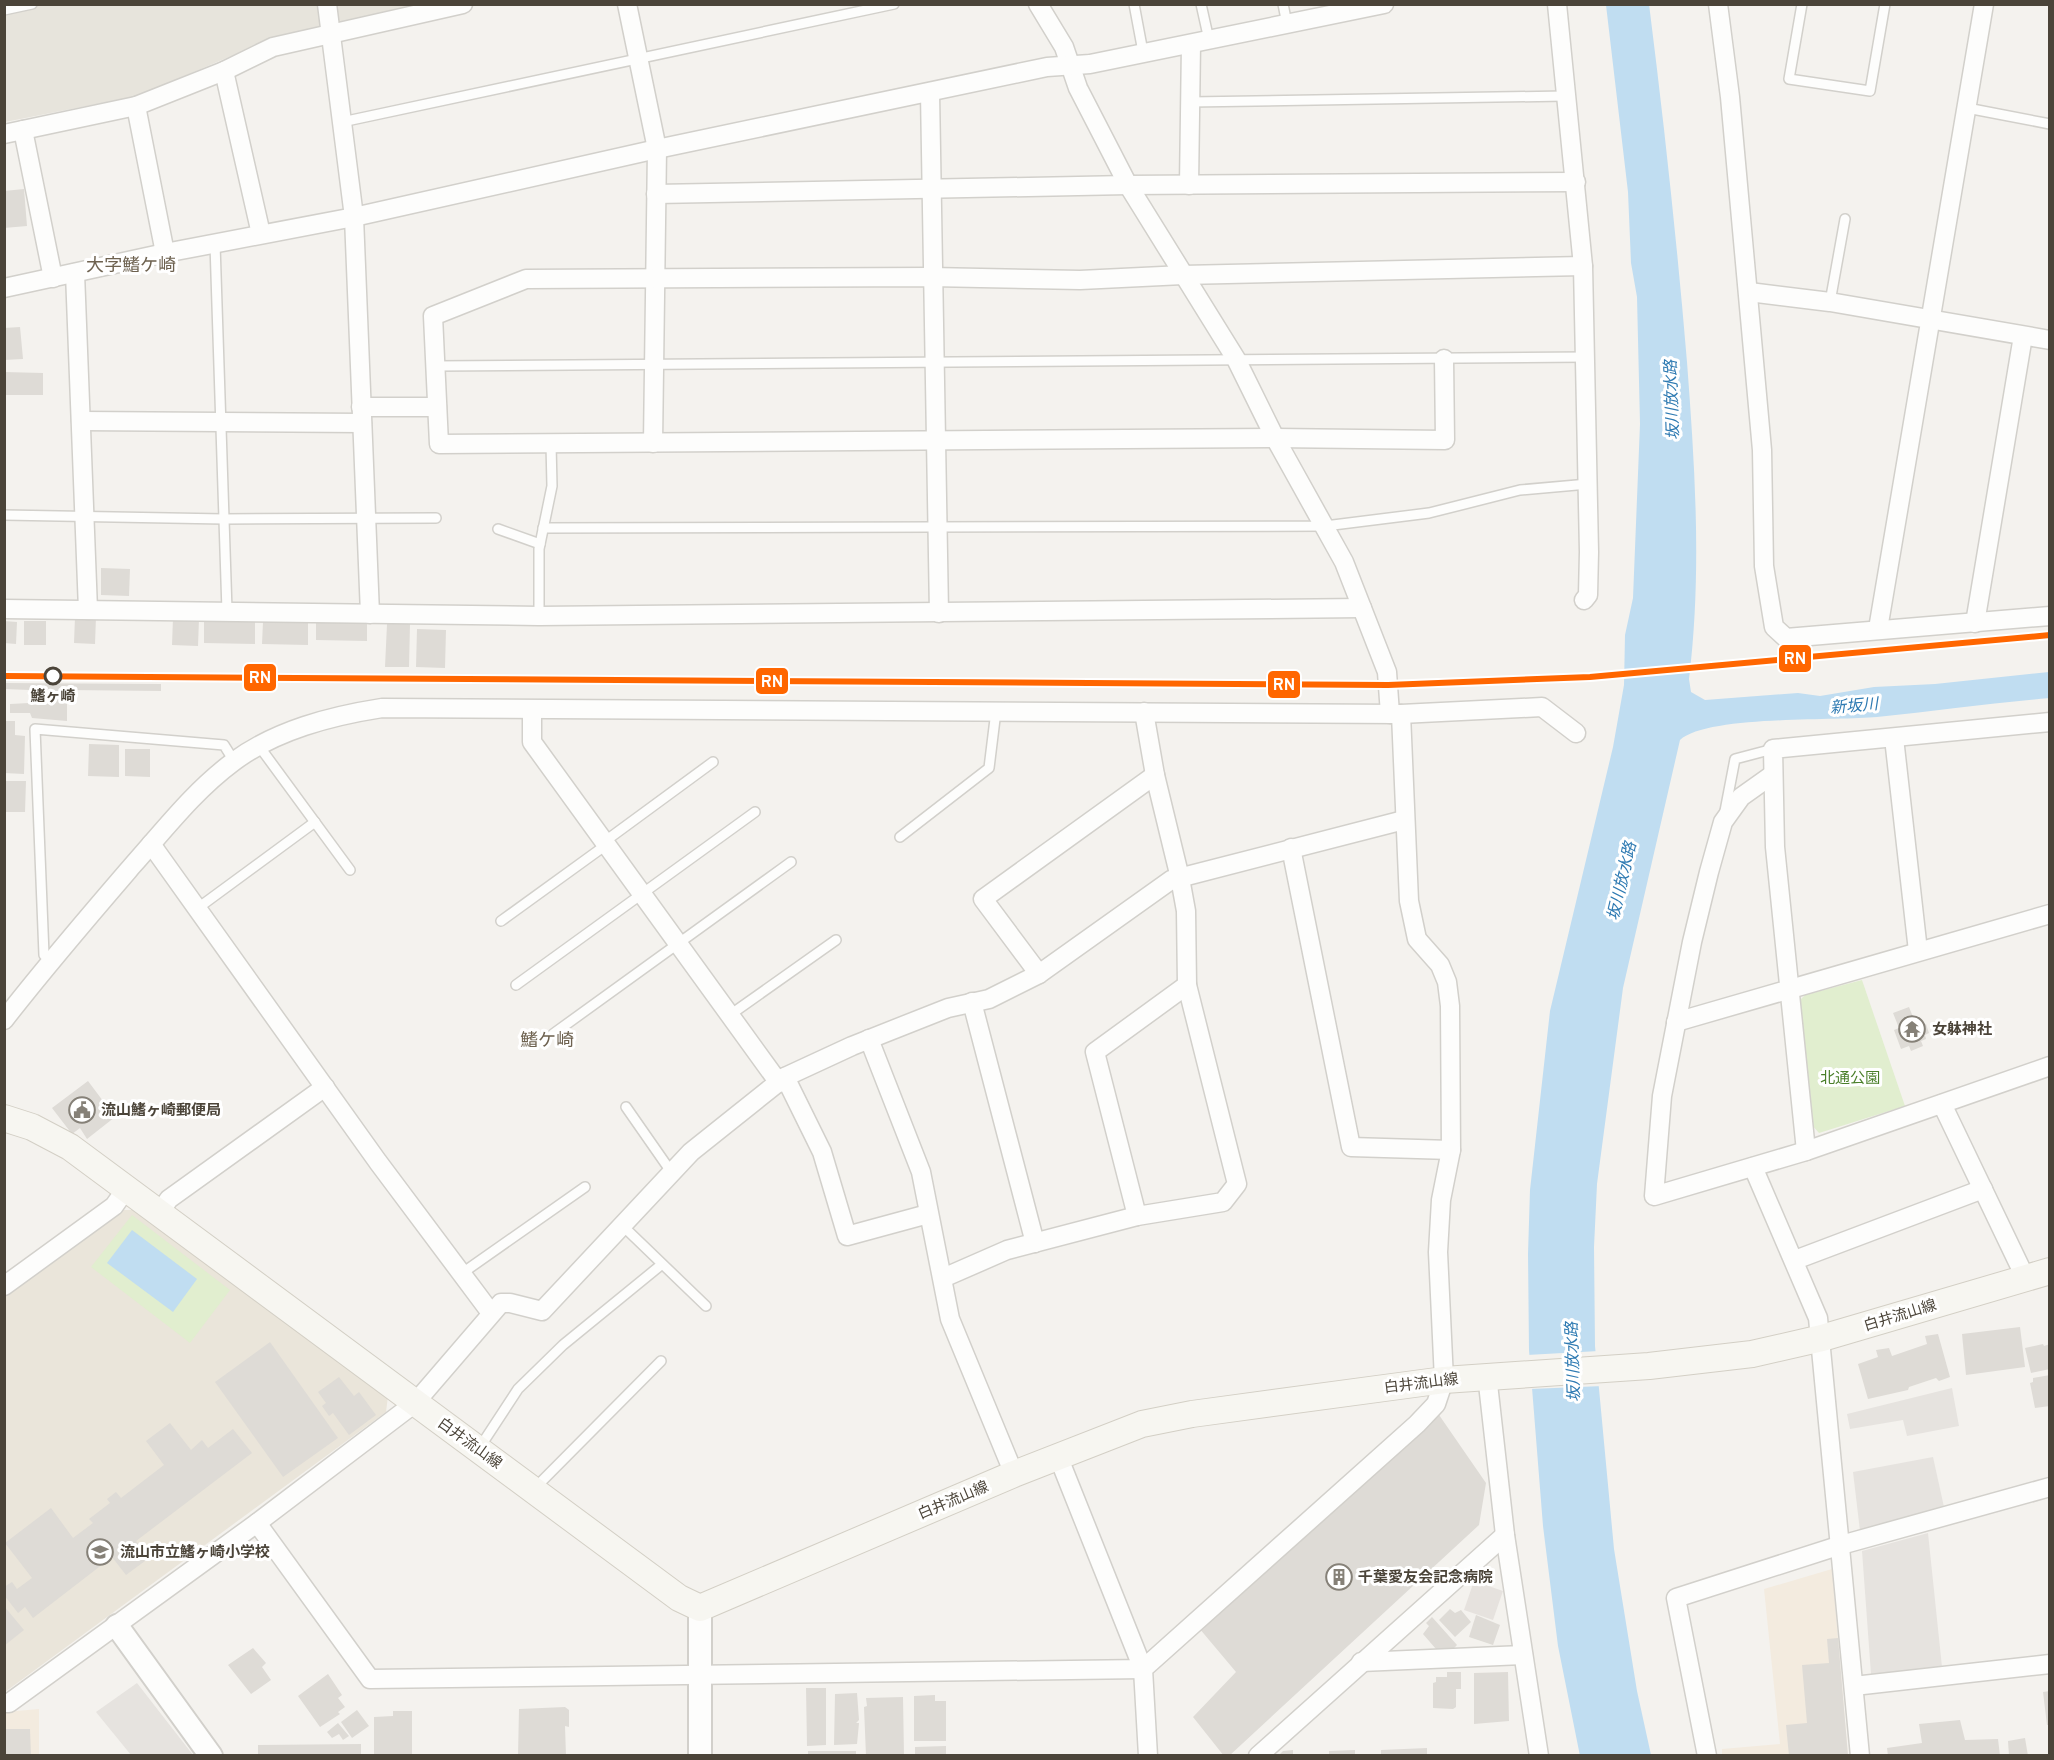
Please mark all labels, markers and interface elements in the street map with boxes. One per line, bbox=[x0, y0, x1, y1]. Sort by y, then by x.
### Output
district label: 大字鰭ケ崎 bbox=[86, 255, 176, 278]
water label: 坂川放水路 bbox=[1662, 358, 1684, 440]
line badge: RN bbox=[1778, 644, 1812, 673]
text: RN bbox=[1784, 650, 1806, 670]
line badge: RN bbox=[243, 663, 277, 692]
marker: 鰭ヶ崎 bbox=[44, 667, 62, 685]
line badge: RN bbox=[755, 667, 789, 695]
text: RN bbox=[249, 669, 271, 689]
line badge: RN bbox=[1267, 670, 1301, 699]
text: RN bbox=[761, 673, 783, 693]
text: RN bbox=[1273, 676, 1295, 696]
place label: 鰭ヶ崎 bbox=[30, 688, 76, 707]
water label: 新坂川 bbox=[1829, 695, 1881, 719]
water label: 坂川放水路 bbox=[1604, 838, 1642, 923]
temple icon: 女躰神社 bbox=[1897, 1014, 1927, 1044]
place label: 女躰神社 bbox=[1932, 1020, 1992, 1040]
district label: 鰭ケ崎 bbox=[520, 1030, 574, 1053]
park label: 北通公園 bbox=[1820, 1069, 1880, 1089]
public building icon: 流山鰭ヶ崎郵便局 bbox=[67, 1095, 97, 1125]
place label: 流山鰭ヶ崎郵便局 bbox=[101, 1102, 221, 1121]
street label: 白井流山線 bbox=[1861, 1295, 1939, 1336]
water label: 坂川放水路 bbox=[1563, 1320, 1585, 1402]
street label: 白井流山線 bbox=[1383, 1369, 1460, 1398]
street label: 白井流山線 bbox=[433, 1414, 506, 1474]
street label: 白井流山線 bbox=[915, 1477, 992, 1525]
school or university icon: 流山市立鰭ヶ崎小学校 bbox=[85, 1537, 115, 1567]
place label: 流山市立鰭ヶ崎小学校 bbox=[120, 1544, 270, 1563]
building icon: 千葉愛友会記念病院 bbox=[1324, 1562, 1354, 1592]
place label: 千葉愛友会記念病院 bbox=[1358, 1569, 1493, 1588]

